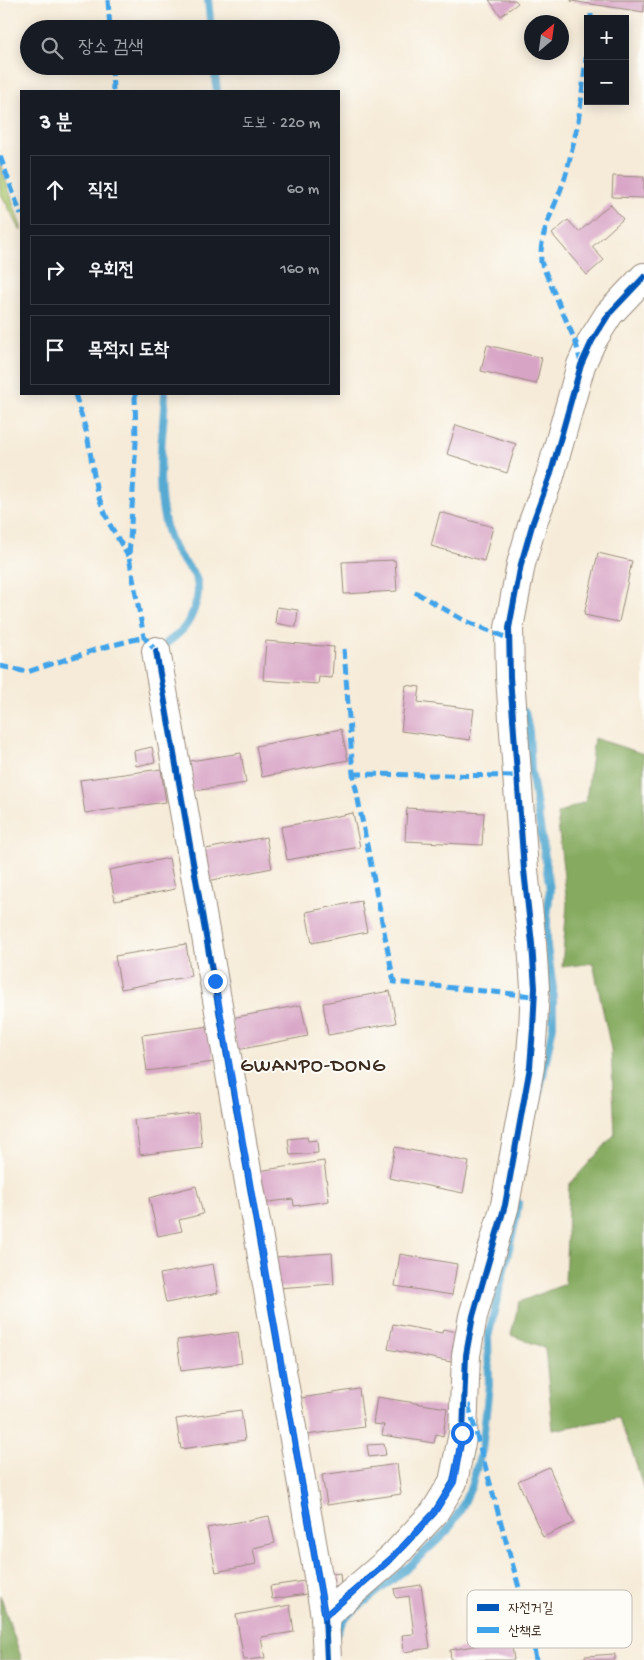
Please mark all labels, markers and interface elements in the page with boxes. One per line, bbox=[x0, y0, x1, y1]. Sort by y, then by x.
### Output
north arrow bbox=[524, 15, 569, 60]
map controls bbox=[584, 15, 629, 105]
button: + bbox=[584, 15, 629, 60]
search box bbox=[20, 20, 340, 75]
icon: search bbox=[38, 34, 66, 62]
text: 장소 검색 bbox=[78, 37, 144, 60]
button: − bbox=[584, 60, 629, 105]
text: 3 분 bbox=[40, 112, 73, 137]
text: 도보 · 220 m bbox=[242, 115, 320, 134]
icon: ahead bbox=[41, 176, 69, 204]
text: 직진 bbox=[88, 180, 119, 203]
text: 60 m bbox=[287, 181, 319, 200]
icon: right bbox=[41, 256, 69, 284]
text: 우회전 bbox=[88, 260, 134, 283]
text: 160 m bbox=[280, 261, 319, 280]
icon: arrive bbox=[41, 336, 69, 364]
text: 목적지 도착 bbox=[88, 340, 169, 363]
route end bbox=[204, 970, 227, 993]
district label: GWANPO-DONG bbox=[240, 1056, 386, 1079]
route start bbox=[451, 1422, 474, 1445]
legend bbox=[467, 1590, 632, 1648]
text: 자전거길 bbox=[508, 1601, 554, 1618]
text: 산책로 bbox=[508, 1624, 542, 1641]

